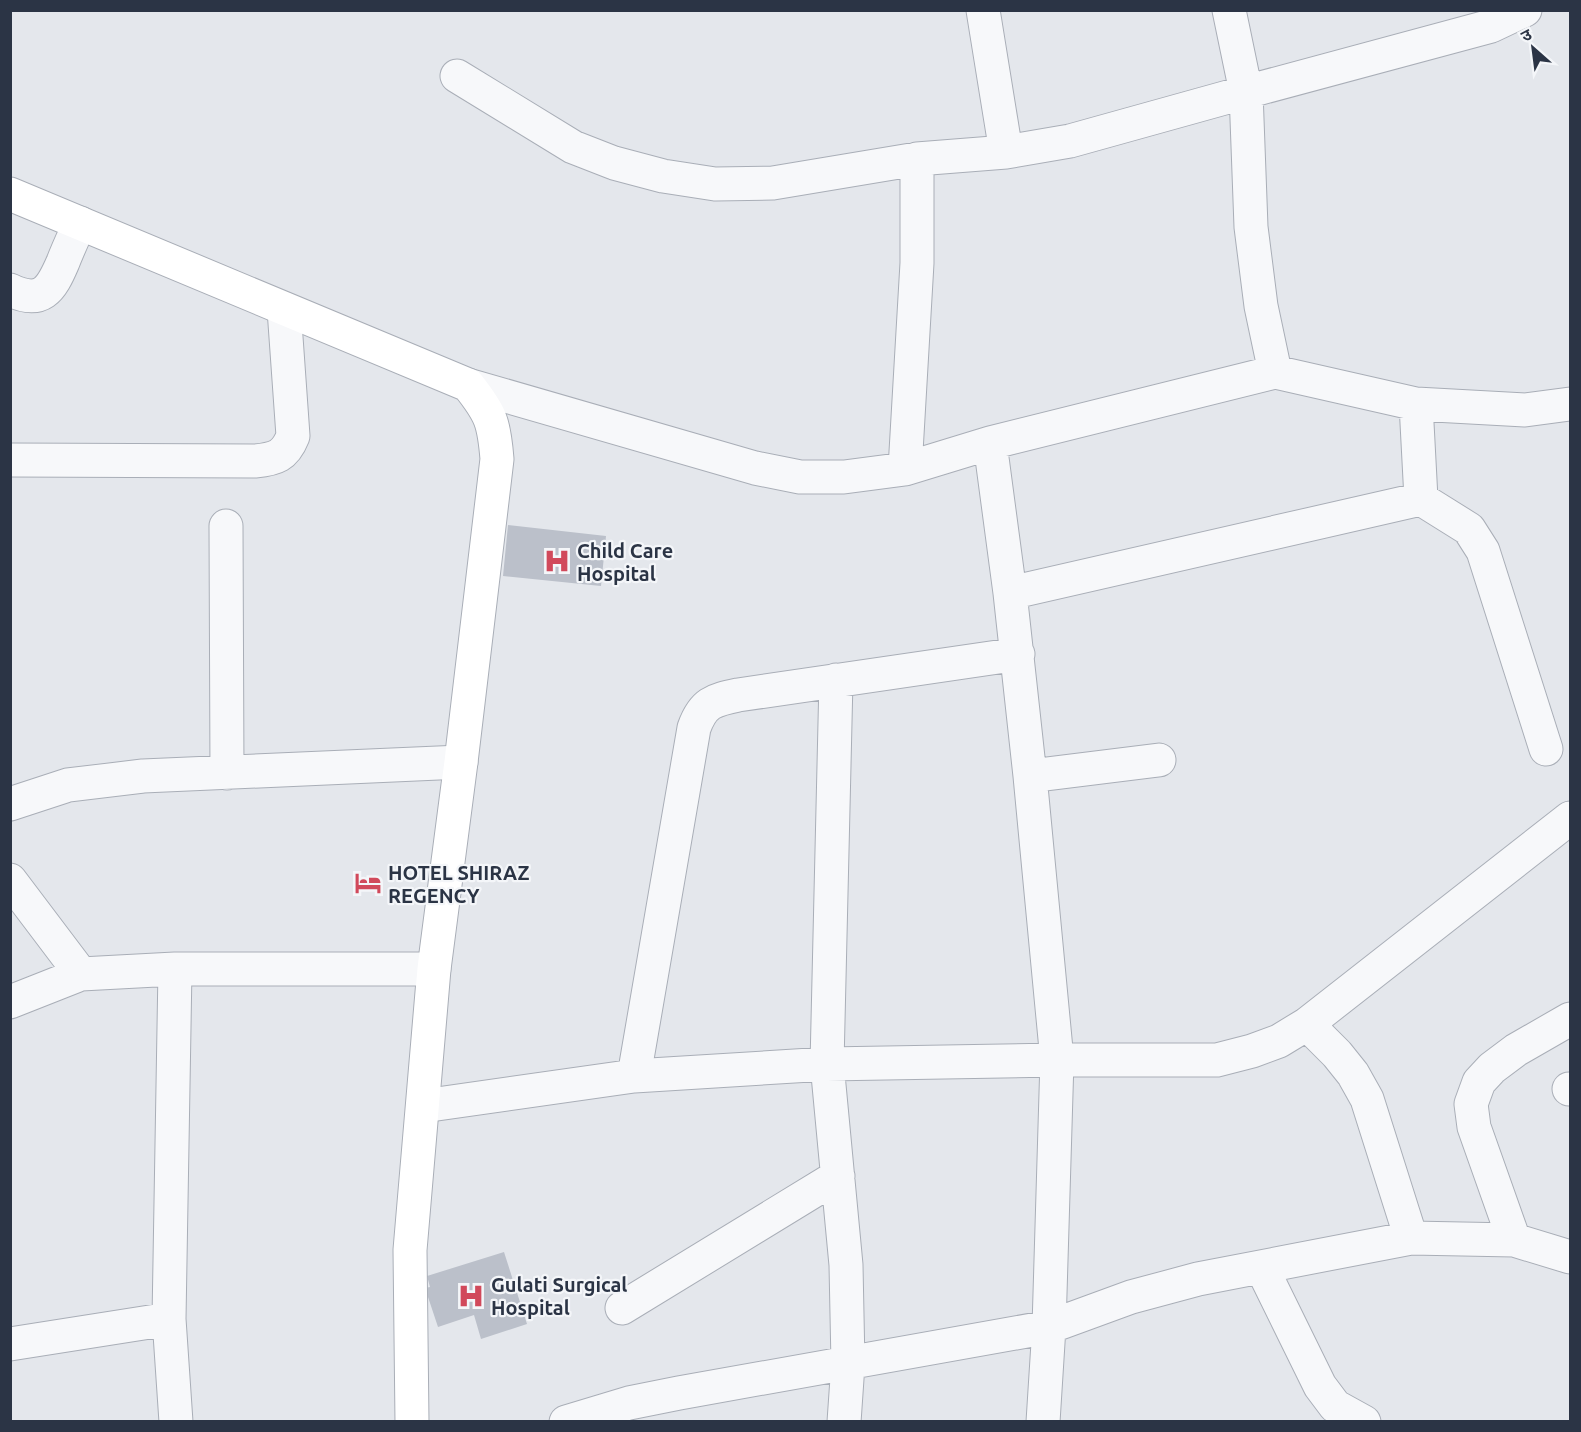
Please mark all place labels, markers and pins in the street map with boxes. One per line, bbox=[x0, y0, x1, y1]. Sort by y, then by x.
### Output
place label: Child Care Hospital bbox=[577, 539, 673, 585]
hospital icon: Child Care Hospital bbox=[542, 546, 572, 576]
place label: HOTEL SHIRAZ REGENCY bbox=[388, 861, 530, 907]
hotel icon: HOTEL SHIRAZ REGENCY bbox=[353, 868, 383, 898]
place label: Gulati Surgical Hospital bbox=[491, 1273, 627, 1319]
hospital icon: Gulati Surgical Hospital bbox=[456, 1281, 486, 1311]

